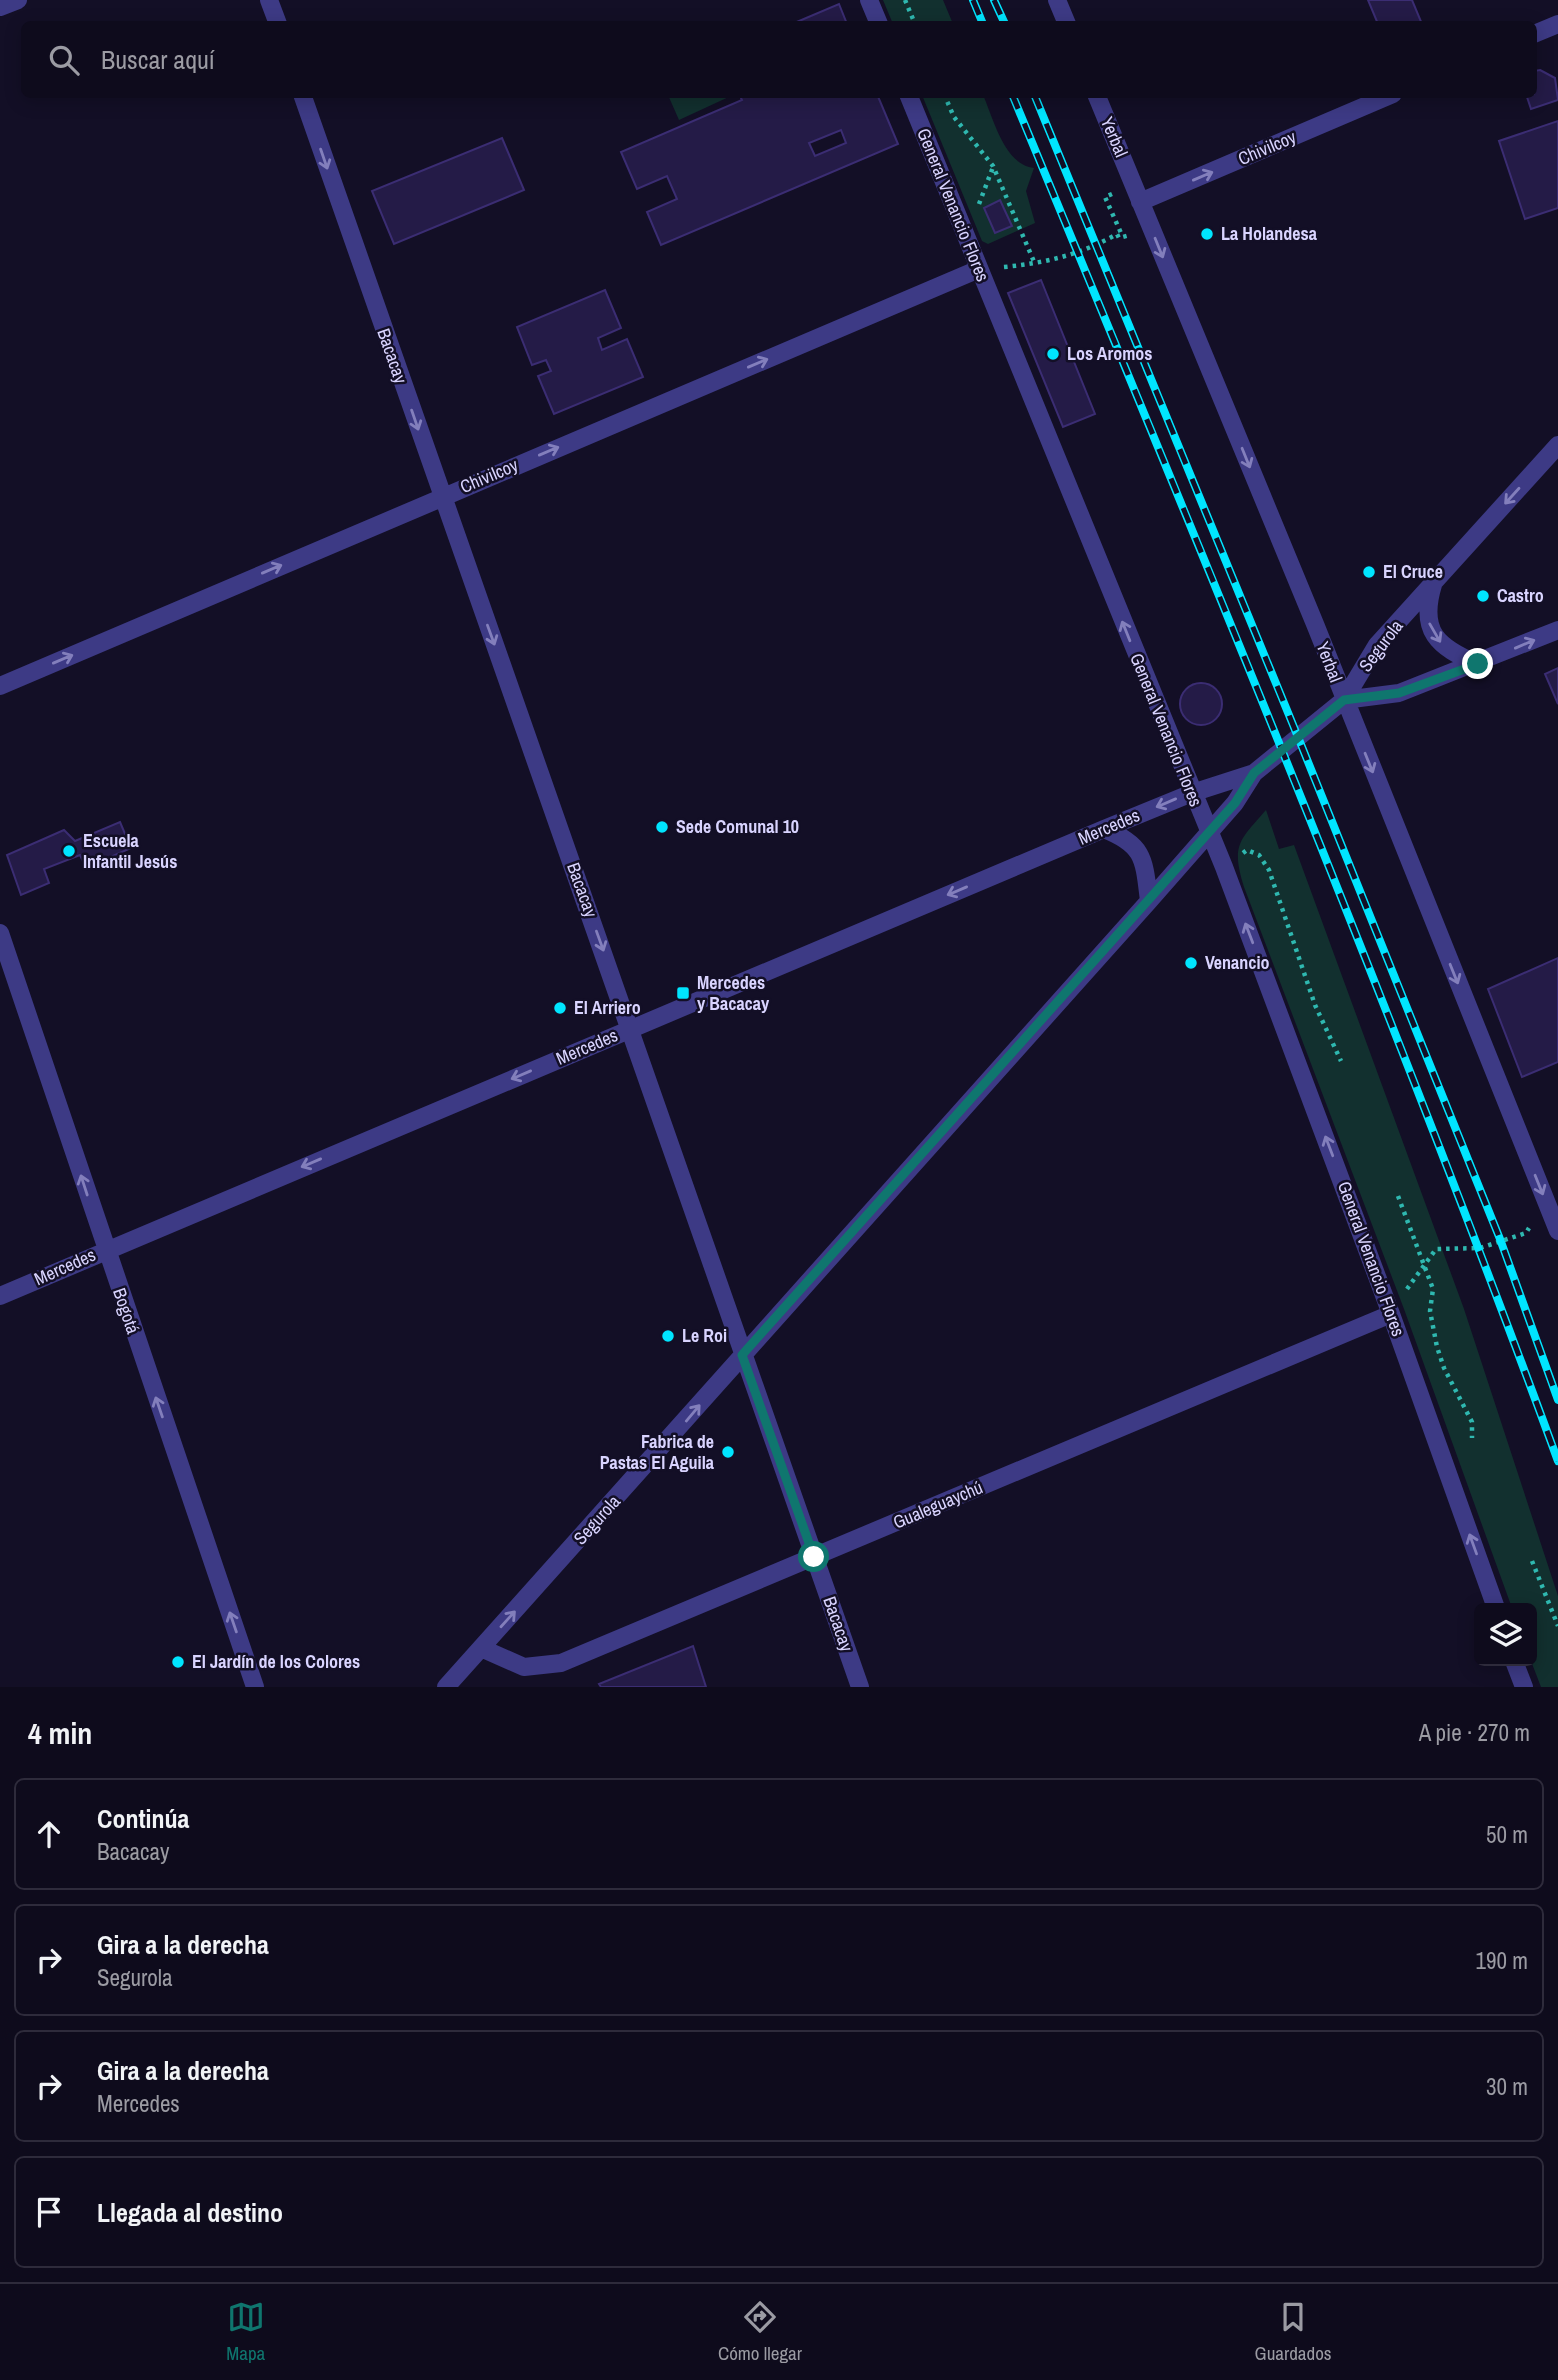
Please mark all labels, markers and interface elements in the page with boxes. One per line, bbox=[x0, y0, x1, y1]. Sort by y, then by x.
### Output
search box bbox=[21, 21, 1537, 98]
icon: search bbox=[45, 41, 83, 79]
text: Buscar aquí bbox=[101, 42, 215, 77]
street label: Yerbal bbox=[1095, 113, 1134, 161]
street label: General Venancio Flores bbox=[911, 124, 996, 285]
street label: Chivilcoy bbox=[1234, 124, 1300, 171]
one-way arrow bbox=[318, 148, 331, 170]
one-way arrow bbox=[1192, 168, 1214, 181]
place label: La Holandesa bbox=[1221, 221, 1318, 246]
marker: La Holandesa bbox=[1199, 226, 1215, 242]
one-way arrow bbox=[1154, 237, 1167, 259]
street label: Bacacay bbox=[371, 325, 414, 387]
place label: Los Aromos bbox=[1067, 341, 1153, 366]
marker: Los Aromos bbox=[1045, 346, 1061, 362]
one-way arrow bbox=[747, 355, 768, 368]
one-way arrow bbox=[410, 409, 422, 431]
one-way arrow bbox=[537, 444, 559, 457]
one-way arrow bbox=[1240, 447, 1253, 469]
street label: Chivilcoy bbox=[456, 452, 522, 499]
one-way arrow bbox=[1504, 487, 1520, 505]
place label: El Cruce bbox=[1383, 559, 1443, 584]
one-way arrow bbox=[261, 562, 282, 575]
marker: El Cruce bbox=[1361, 564, 1377, 580]
place label: Castro bbox=[1497, 583, 1544, 608]
marker: Castro bbox=[1475, 588, 1491, 604]
street label: Segurola bbox=[1353, 615, 1408, 677]
one-way arrow bbox=[1119, 621, 1132, 643]
one-way arrow bbox=[1429, 622, 1443, 643]
one-way arrow bbox=[485, 623, 498, 645]
one-way arrow bbox=[1513, 637, 1535, 650]
street label: Yerbal bbox=[1310, 638, 1349, 686]
route end bbox=[1462, 648, 1493, 679]
street label: General Venancio Flores bbox=[1124, 649, 1209, 810]
one-way arrow bbox=[51, 652, 73, 665]
one-way arrow bbox=[1364, 752, 1377, 773]
one-way arrow bbox=[1156, 798, 1178, 811]
street label: Mercedes bbox=[1074, 802, 1144, 851]
place label: Sede Comunal 10 bbox=[676, 814, 799, 839]
marker: Sede Comunal 10 bbox=[654, 819, 670, 835]
place label: Escuela Infantil Jesús bbox=[83, 828, 177, 874]
marker: Escuela Infantil Jesús bbox=[61, 843, 77, 859]
street label: Bacacay bbox=[561, 859, 604, 921]
one-way arrow bbox=[946, 885, 968, 898]
one-way arrow bbox=[1241, 922, 1254, 944]
one-way arrow bbox=[595, 930, 608, 952]
place label: Venancio bbox=[1205, 950, 1270, 975]
marker: Venancio bbox=[1183, 955, 1199, 971]
one-way arrow bbox=[1448, 963, 1461, 984]
place label: Mercedes y Bacacay bbox=[697, 970, 770, 1016]
marker: Mercedes y Bacacay bbox=[675, 985, 691, 1001]
place label: El Arriero bbox=[574, 995, 641, 1020]
marker: El Arriero bbox=[552, 1000, 568, 1016]
street label: Mercedes bbox=[552, 1022, 622, 1071]
one-way arrow bbox=[511, 1069, 532, 1082]
one-way arrow bbox=[1321, 1135, 1334, 1157]
one-way arrow bbox=[301, 1157, 323, 1170]
one-way arrow bbox=[77, 1174, 89, 1196]
one-way arrow bbox=[1533, 1174, 1546, 1196]
street label: General Venancio Flores bbox=[1332, 1178, 1411, 1340]
street label: Mercedes bbox=[30, 1242, 99, 1291]
street label: Bogotá bbox=[107, 1285, 146, 1337]
place label: Le Roi bbox=[682, 1323, 727, 1348]
marker: Le Roi bbox=[660, 1328, 676, 1344]
one-way arrow bbox=[152, 1397, 164, 1419]
one-way arrow bbox=[685, 1404, 701, 1422]
place label: Fabrica de Pastas El Aguila bbox=[600, 1429, 715, 1475]
marker: Fabrica de Pastas El Aguila bbox=[720, 1444, 736, 1460]
street label: Gualeguaychú bbox=[889, 1474, 986, 1535]
street label: Segurola bbox=[568, 1489, 626, 1550]
one-way arrow bbox=[1466, 1533, 1478, 1555]
route start bbox=[798, 1541, 829, 1572]
street label: Bacacay bbox=[817, 1593, 860, 1655]
map controls bbox=[1474, 1603, 1537, 1666]
button: layers bbox=[1474, 1603, 1537, 1666]
one-way arrow bbox=[500, 1610, 516, 1628]
one-way arrow bbox=[226, 1612, 238, 1634]
place label: El Jardín de los Colores bbox=[192, 1649, 360, 1674]
marker: El Jardín de los Colores bbox=[170, 1654, 186, 1670]
text: 4 min bbox=[28, 1713, 92, 1753]
text: A pie · 270 m bbox=[1419, 1717, 1530, 1748]
text: Continúa bbox=[97, 1801, 189, 1836]
icon: ahead bbox=[30, 1815, 68, 1853]
text: 50 m bbox=[1486, 1819, 1528, 1850]
text: Bacacay bbox=[97, 1836, 169, 1867]
text: Gira a la derecha bbox=[97, 1927, 269, 1962]
icon: right bbox=[30, 1941, 68, 1979]
text: 190 m bbox=[1476, 1945, 1528, 1976]
text: Segurola bbox=[97, 1962, 173, 1993]
text: Gira a la derecha bbox=[97, 2053, 269, 2088]
icon: right bbox=[30, 2067, 68, 2105]
text: 30 m bbox=[1486, 2071, 1528, 2102]
text: Mercedes bbox=[97, 2088, 180, 2119]
icon: arrive bbox=[30, 2193, 68, 2231]
text: Llegada al destino bbox=[97, 2195, 283, 2230]
tab: Mapa bbox=[226, 2298, 265, 2366]
tab: Cómo llegar bbox=[718, 2298, 802, 2366]
tab: Guardados bbox=[1255, 2298, 1332, 2366]

